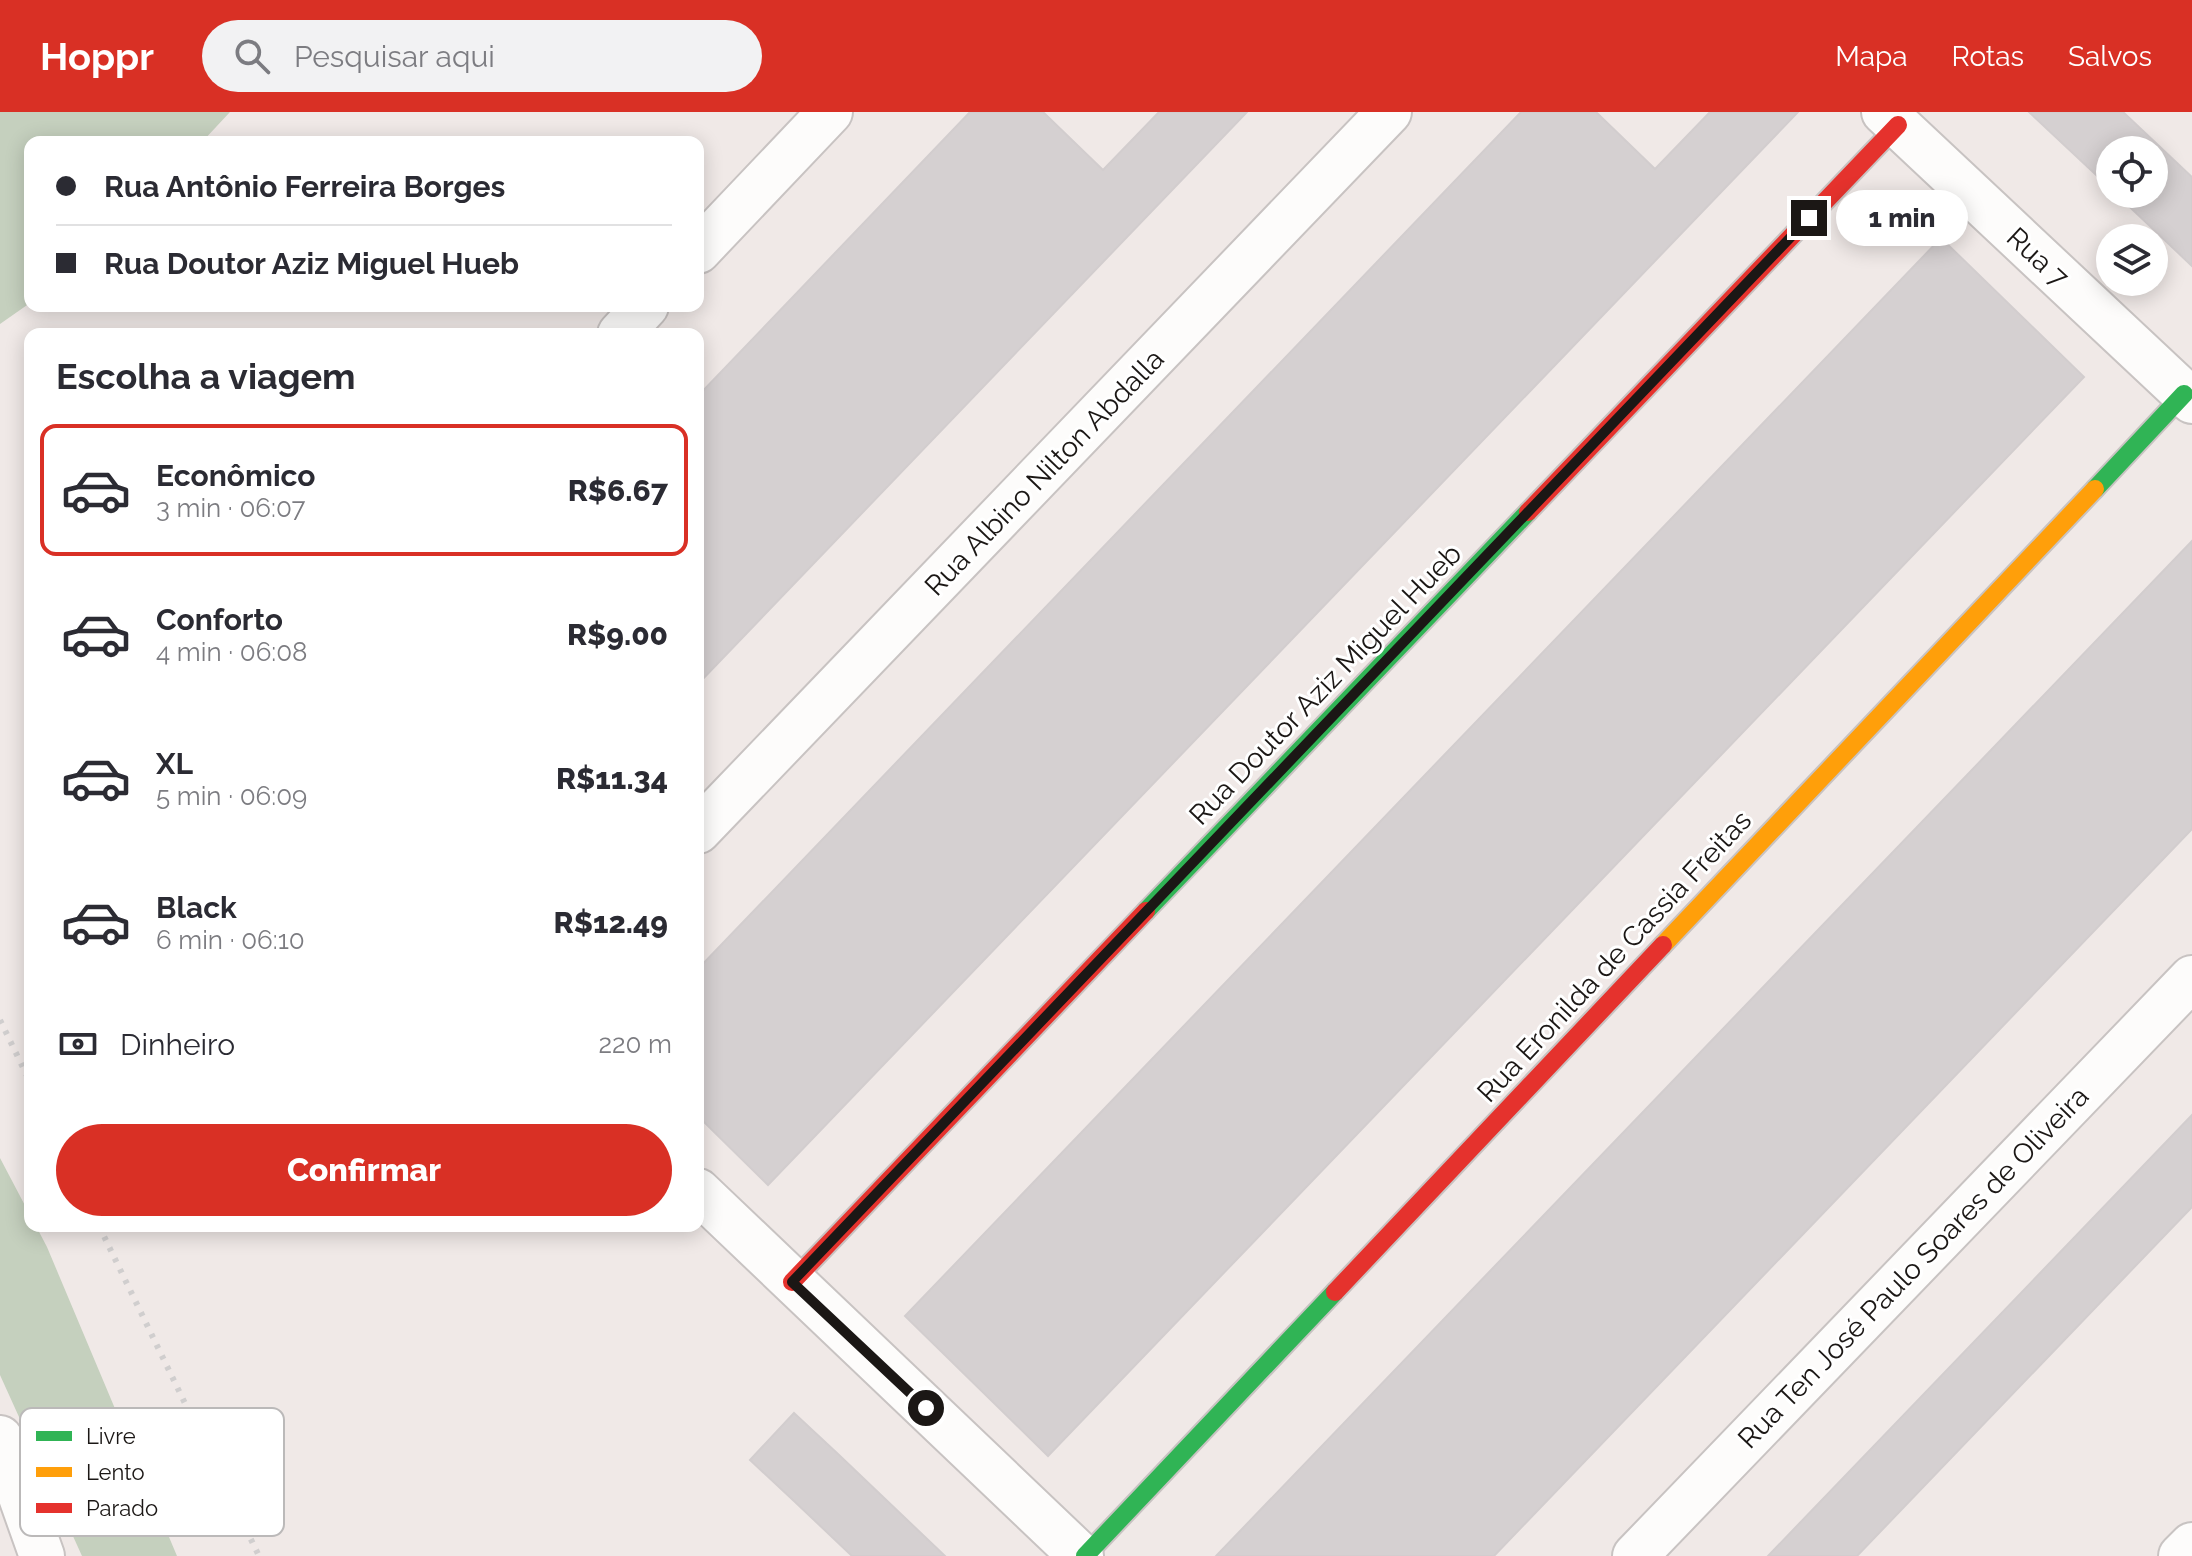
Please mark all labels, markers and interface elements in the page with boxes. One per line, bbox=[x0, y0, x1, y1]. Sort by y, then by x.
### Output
search box bbox=[202, 20, 762, 92]
text: Hoppr bbox=[40, 34, 154, 79]
icon: search bbox=[230, 34, 274, 78]
text: Pesquisar aqui bbox=[294, 39, 495, 74]
text: Mapa bbox=[1835, 40, 1908, 73]
text: Rotas bbox=[1952, 40, 2024, 73]
text: Salvos bbox=[2068, 40, 2152, 73]
map controls bbox=[2096, 136, 2168, 296]
button: locate bbox=[2096, 136, 2168, 208]
text: Rua Antônio Ferreira Borges bbox=[104, 169, 505, 204]
callout: 1 min bbox=[1837, 190, 1969, 246]
route end bbox=[1791, 200, 1827, 236]
text: 1 min bbox=[1869, 203, 1935, 233]
street label: Rua 7 bbox=[2000, 221, 2075, 294]
button: layers bbox=[2096, 224, 2168, 296]
text: Rua Doutor Aziz Miguel Hueb bbox=[104, 246, 519, 281]
street label: Rua Albino Nilton Abdalla bbox=[918, 342, 1171, 602]
text: Escolha a viagem bbox=[56, 355, 356, 397]
icon: car bbox=[60, 454, 132, 526]
text: Econômico bbox=[156, 458, 316, 493]
text: R$6.67 bbox=[568, 473, 668, 508]
text: 3 min · 06:07 bbox=[156, 493, 306, 523]
street label: Rua Doutor Aziz Miguel Hueb bbox=[1182, 537, 1468, 832]
icon: car bbox=[60, 598, 132, 670]
text: Conforto bbox=[156, 602, 283, 637]
text: R$9.00 bbox=[567, 617, 668, 652]
text: 4 min · 06:08 bbox=[156, 637, 308, 667]
icon: car bbox=[60, 742, 132, 814]
text: XL bbox=[156, 746, 193, 781]
text: R$11.34 bbox=[556, 761, 668, 796]
text: 5 min · 06:09 bbox=[156, 781, 307, 811]
street label: Rua Eronilda de Cassia Freitas bbox=[1471, 804, 1758, 1109]
icon: car bbox=[60, 886, 132, 958]
text: Black bbox=[156, 890, 237, 925]
text: R$12.49 bbox=[554, 905, 668, 940]
text: 6 min · 06:10 bbox=[156, 925, 305, 955]
icon: cash bbox=[56, 1022, 100, 1066]
text: Dinheiro bbox=[120, 1027, 235, 1062]
text: 220 m bbox=[598, 1029, 672, 1059]
street label: Rua Ten José Paulo Soares de Oliveira bbox=[1731, 1080, 2095, 1455]
button: Confirmar bbox=[56, 1124, 672, 1216]
route start bbox=[908, 1390, 944, 1426]
legend bbox=[20, 1408, 284, 1536]
text: Livre bbox=[86, 1423, 136, 1449]
text: Lento bbox=[86, 1459, 144, 1485]
text: Parado bbox=[86, 1495, 158, 1521]

